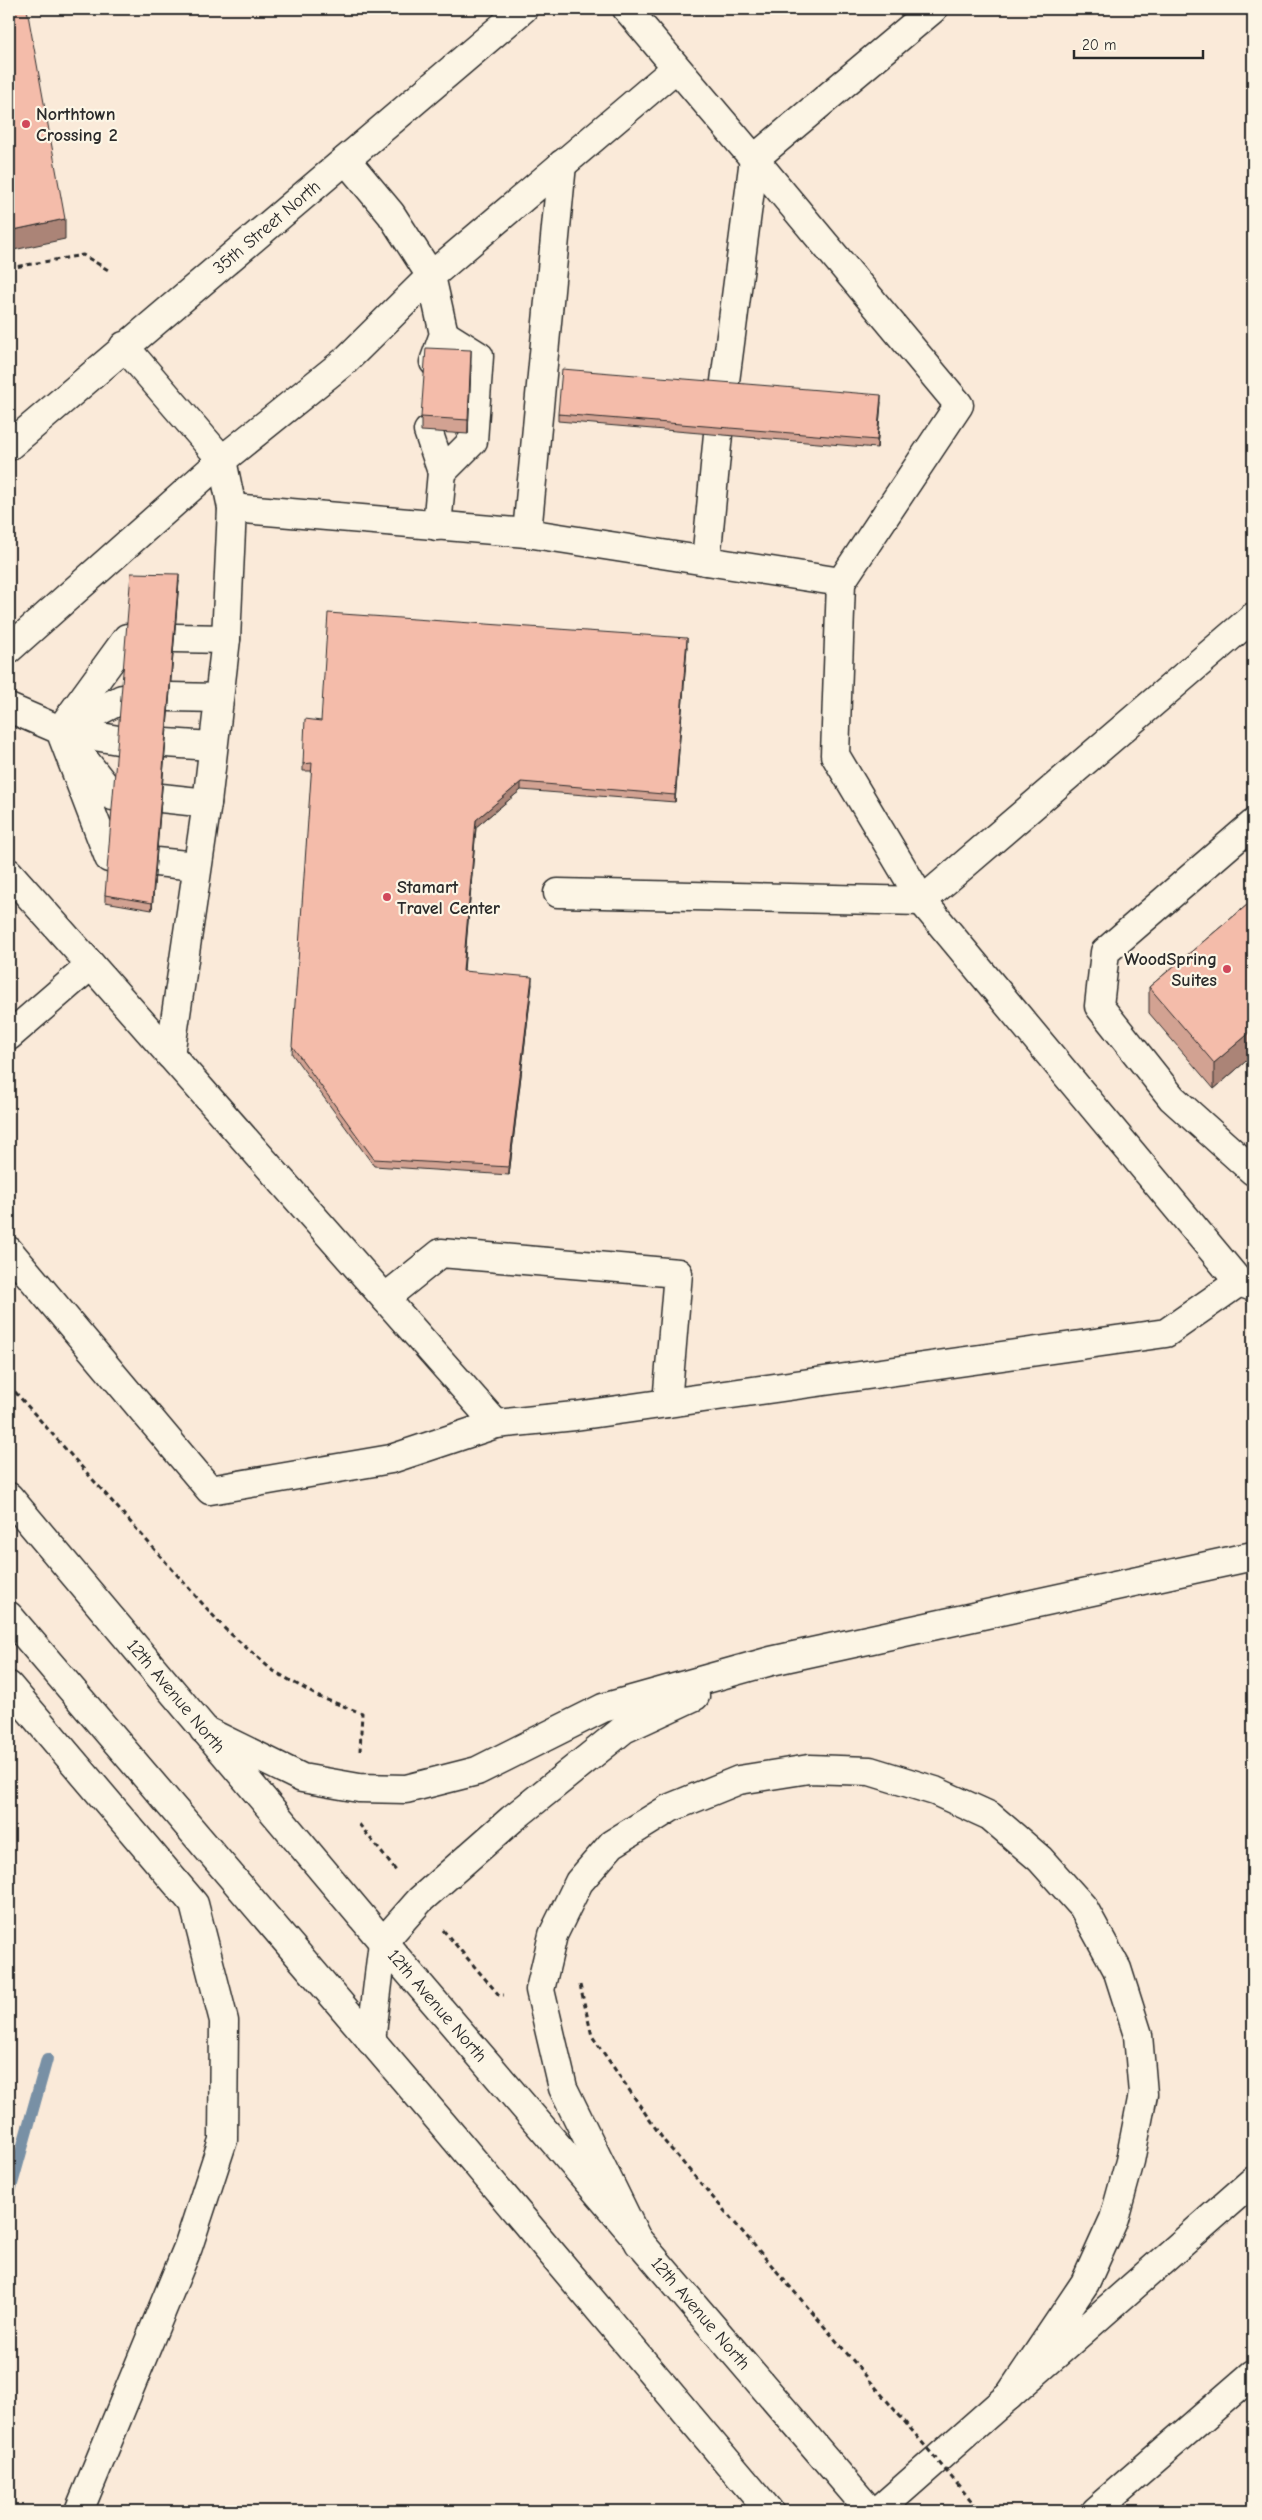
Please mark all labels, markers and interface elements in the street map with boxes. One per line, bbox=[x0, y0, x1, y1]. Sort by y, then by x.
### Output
scale bar bbox=[1074, 28, 1203, 60]
text: 20 m bbox=[1082, 36, 1116, 54]
place label: Northtown Crossing 2 bbox=[36, 104, 118, 146]
marker: Northtown Crossing 2 bbox=[20, 118, 32, 130]
street label: 35th Street North bbox=[209, 176, 324, 279]
place label: Stamart Travel Center bbox=[397, 877, 501, 919]
marker: Stamart Travel Center bbox=[381, 891, 393, 903]
place label: WoodSpring Suites bbox=[1124, 949, 1217, 991]
marker: WoodSpring Suites bbox=[1221, 963, 1233, 975]
street label: 12th Avenue North bbox=[123, 1635, 230, 1757]
street label: 12th Avenue North bbox=[383, 1945, 491, 2066]
street label: 12th Avenue North bbox=[647, 2253, 755, 2374]

